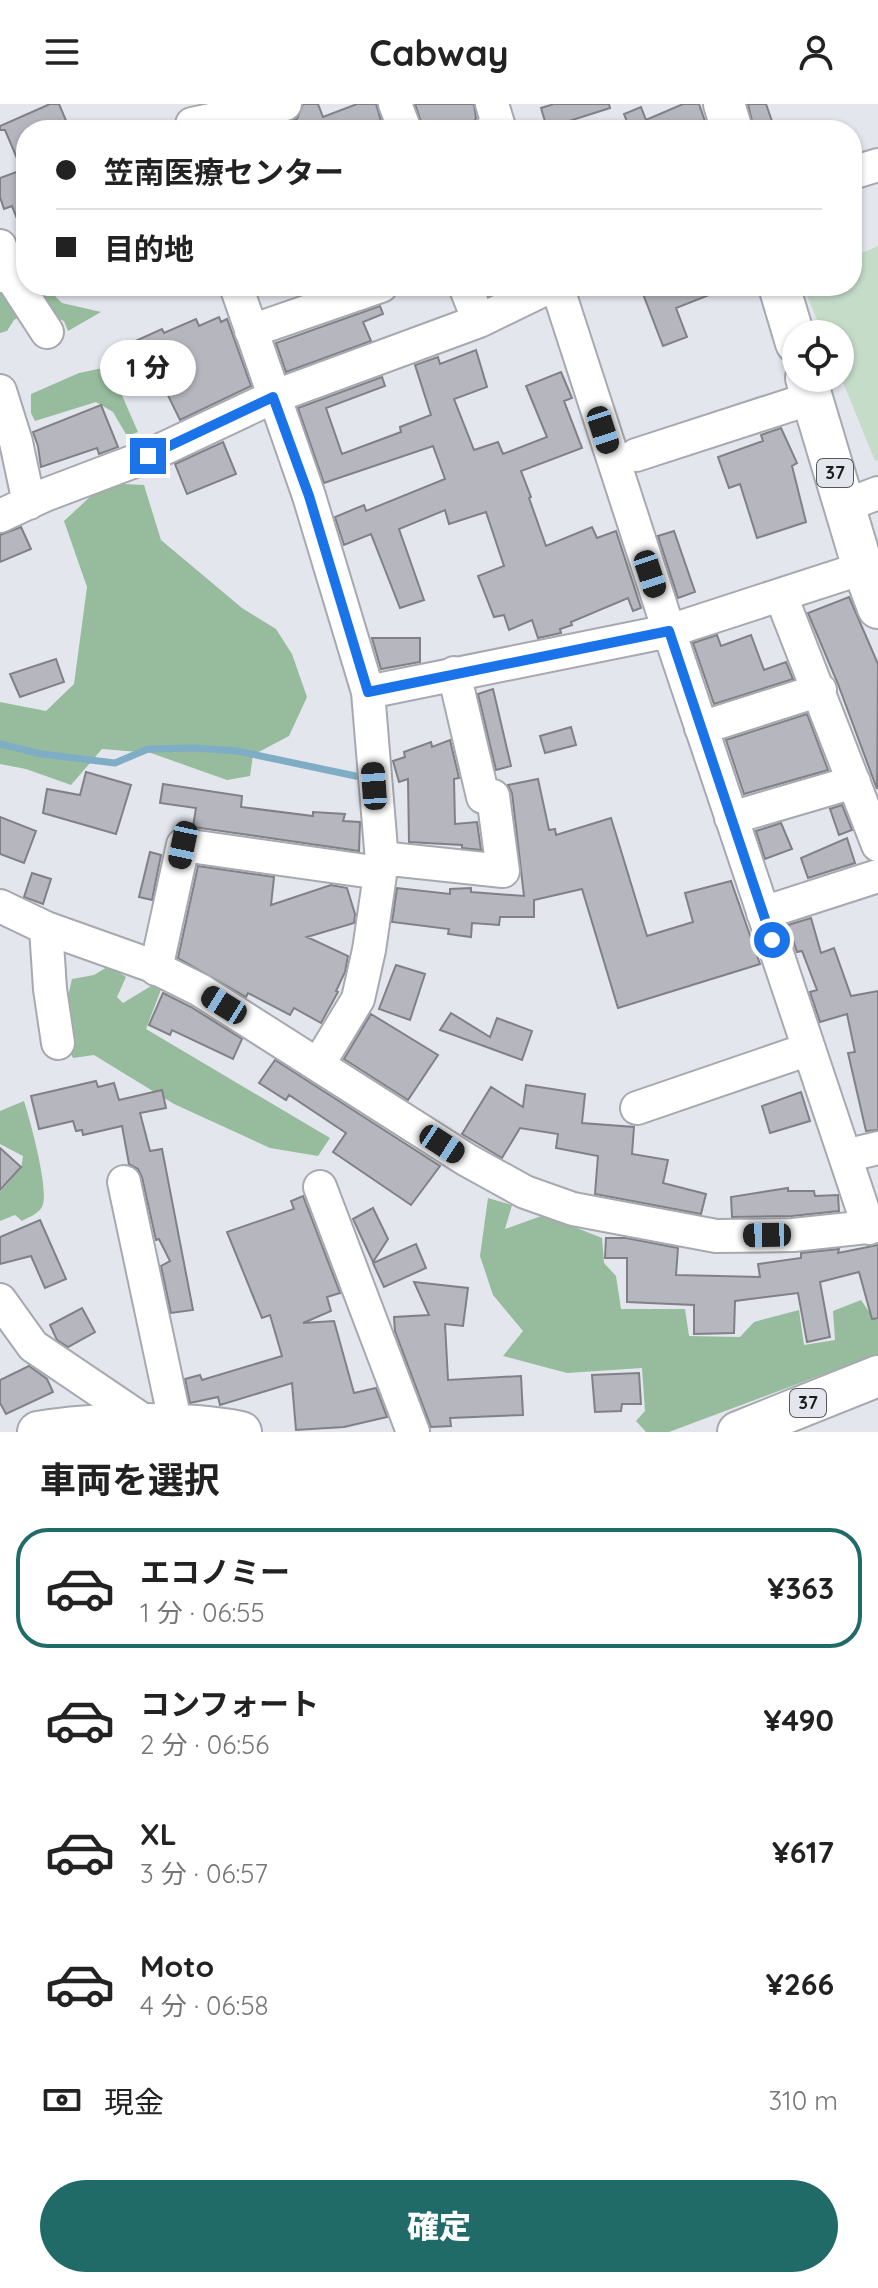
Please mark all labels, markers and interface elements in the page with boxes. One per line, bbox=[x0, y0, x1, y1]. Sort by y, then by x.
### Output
icon: menu bbox=[40, 30, 84, 74]
text: Cabway bbox=[369, 30, 509, 75]
icon: person bbox=[794, 30, 838, 74]
text: 笠南医療センター bbox=[104, 153, 344, 191]
text: 目的地 bbox=[104, 230, 194, 268]
map controls bbox=[782, 320, 854, 392]
button: locate bbox=[782, 320, 854, 392]
callout: 1 分 bbox=[100, 340, 196, 396]
text: 1 分 bbox=[126, 351, 170, 384]
car bbox=[584, 403, 622, 457]
route end bbox=[130, 438, 166, 474]
road number: 37 bbox=[817, 459, 853, 487]
car bbox=[631, 547, 669, 601]
car bbox=[360, 761, 388, 811]
car bbox=[166, 819, 200, 871]
route start bbox=[754, 922, 790, 958]
car bbox=[197, 982, 251, 1028]
car bbox=[415, 1121, 469, 1167]
car bbox=[743, 1223, 791, 1247]
road number: 37 bbox=[790, 1389, 826, 1417]
text: 車両を選択 bbox=[40, 1457, 220, 1502]
icon: car bbox=[44, 1552, 116, 1624]
text: エコノミー bbox=[140, 1553, 290, 1591]
text: ¥363 bbox=[767, 1569, 834, 1607]
text: 1 分 · 06:55 bbox=[140, 1596, 265, 1629]
icon: car bbox=[44, 1684, 116, 1756]
text: コンフォート bbox=[140, 1685, 319, 1723]
text: ¥490 bbox=[764, 1701, 834, 1739]
text: 2 分 · 06:56 bbox=[140, 1728, 269, 1761]
text: XL bbox=[140, 1815, 177, 1853]
icon: car bbox=[44, 1816, 116, 1888]
text: ¥617 bbox=[772, 1833, 834, 1871]
text: 3 分 · 06:57 bbox=[140, 1857, 268, 1890]
text: Moto bbox=[140, 1947, 214, 1985]
icon: car bbox=[44, 1948, 116, 2020]
text: ¥266 bbox=[766, 1965, 834, 2003]
text: 4 分 · 06:58 bbox=[140, 1989, 269, 2022]
icon: cash bbox=[40, 2078, 84, 2122]
text: 現金 bbox=[104, 2083, 164, 2121]
text: 310 m bbox=[768, 2084, 838, 2117]
button: 確定 bbox=[40, 2180, 838, 2272]

